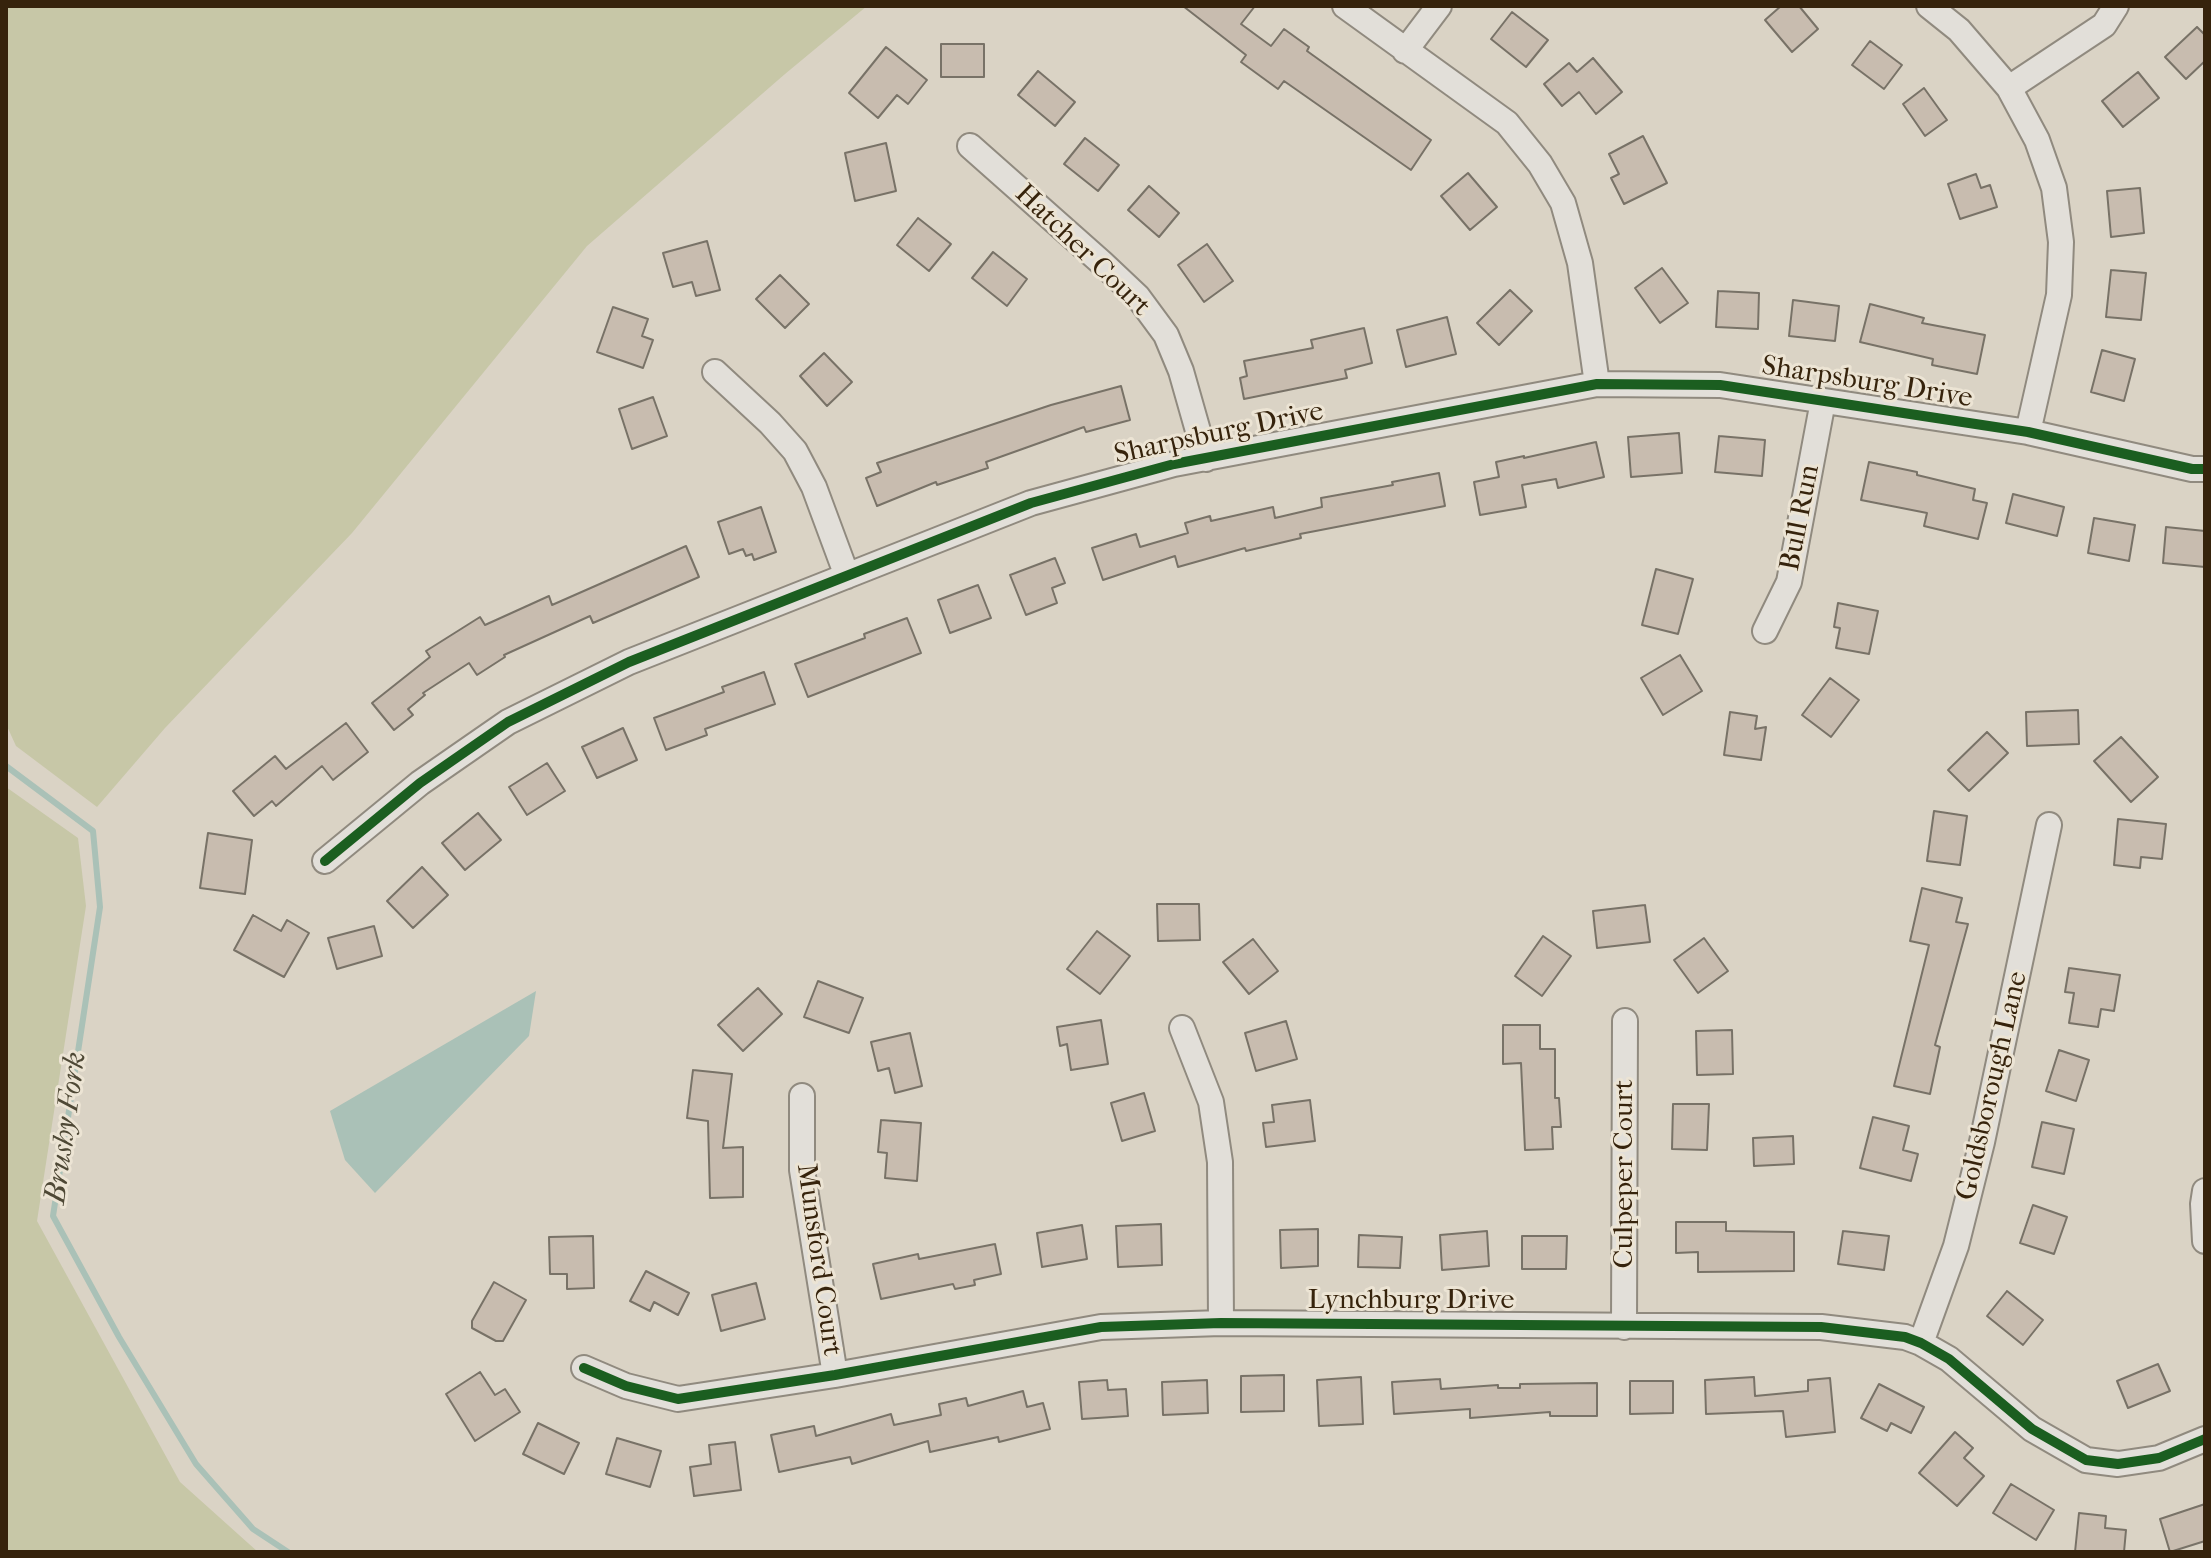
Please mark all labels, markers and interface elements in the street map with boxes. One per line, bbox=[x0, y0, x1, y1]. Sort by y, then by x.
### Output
street label: Hatcher Court bbox=[1007, 178, 1157, 324]
street label: Sharpsburg Drive bbox=[1759, 350, 1975, 416]
street label: Sharpsburg Drive bbox=[1111, 395, 1327, 473]
street label: Bull Run bbox=[1774, 462, 1828, 574]
street label: Goldsborough Lane bbox=[1950, 968, 2036, 1204]
water label: Brushy Fork bbox=[39, 1050, 95, 1206]
street label: Culpeper Court bbox=[1608, 1079, 1642, 1269]
street label: Munsford Court bbox=[788, 1162, 848, 1358]
street label: Lynchburg Drive bbox=[1308, 1284, 1514, 1318]

